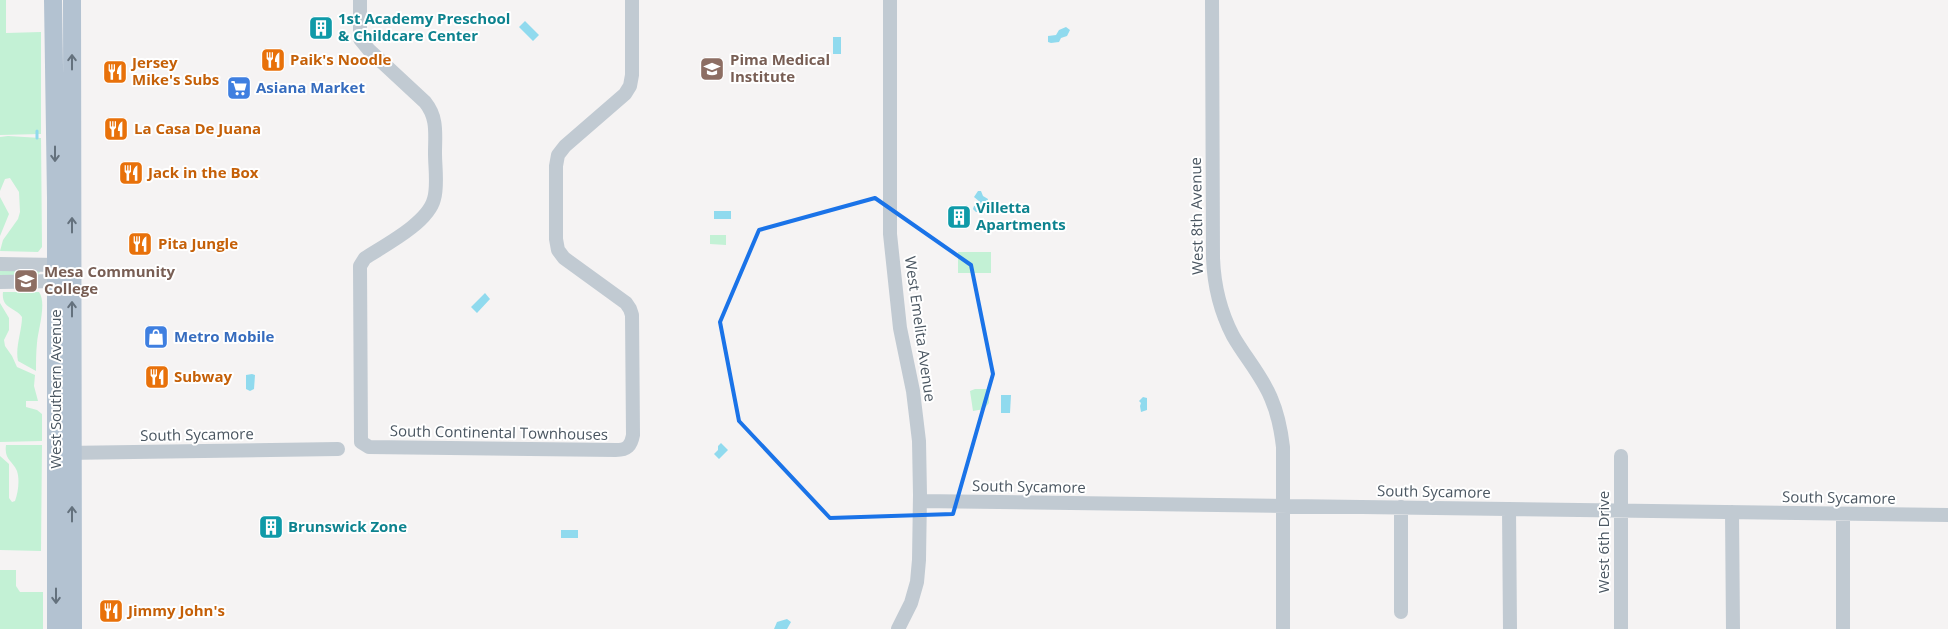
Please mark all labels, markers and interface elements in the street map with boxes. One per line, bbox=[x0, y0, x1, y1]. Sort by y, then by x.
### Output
place label: 1st Academy Preschool & Childcare Center bbox=[338, 8, 510, 45]
building icon: 1st Academy Preschool & Childcare Center bbox=[308, 15, 334, 41]
restaurant icon: Paik's Noodle bbox=[260, 47, 286, 73]
place label: Paik's Noodle bbox=[290, 49, 392, 69]
place label: Pima Medical Institute bbox=[730, 49, 830, 86]
place label: Jersey Mike's Subs bbox=[130, 52, 219, 89]
one-way arrow bbox=[67, 54, 77, 70]
school or university icon: Pima Medical Institute bbox=[699, 56, 725, 82]
restaurant icon: Jersey Mike's Subs bbox=[102, 59, 128, 85]
supermarket icon: Asiana Market bbox=[226, 75, 252, 101]
place label: Asiana Market bbox=[256, 77, 365, 97]
restaurant icon: La Casa De Juana bbox=[103, 116, 129, 142]
place label: La Casa De Juana bbox=[134, 118, 261, 138]
one-way arrow bbox=[50, 145, 60, 161]
street label: West 8th Avenue bbox=[1185, 157, 1207, 275]
restaurant icon: Jack in the Box bbox=[118, 160, 144, 186]
place label: Jack in the Box bbox=[146, 162, 259, 182]
place label: Villetta Apartments bbox=[976, 197, 1066, 234]
building icon: Villetta Apartments bbox=[946, 204, 972, 230]
one-way arrow bbox=[67, 217, 77, 233]
restaurant icon: Pita Jungle bbox=[127, 231, 153, 257]
place label: Pita Jungle bbox=[158, 233, 238, 253]
street label: West Emelita Avenue bbox=[901, 255, 941, 403]
place label: Mesa Community College bbox=[44, 261, 176, 298]
school or university icon: Mesa Community College bbox=[13, 268, 39, 294]
one-way arrow bbox=[67, 301, 77, 318]
street label: West Southern Avenue bbox=[45, 309, 65, 469]
shop icon: Metro Mobile bbox=[143, 324, 169, 350]
place label: Metro Mobile bbox=[174, 326, 275, 346]
restaurant icon: Subway bbox=[144, 364, 170, 390]
place label: Subway bbox=[174, 366, 233, 386]
street label: South Continental Townhouses bbox=[390, 420, 608, 444]
street label: South Sycamore bbox=[140, 423, 254, 445]
street label: South Sycamore bbox=[972, 475, 1086, 497]
street label: South Sycamore bbox=[1377, 480, 1491, 502]
street label: South Sycamore bbox=[1782, 486, 1896, 508]
street label: West 6th Drive bbox=[1593, 491, 1613, 593]
one-way arrow bbox=[67, 507, 77, 523]
building icon: Brunswick Zone bbox=[258, 514, 284, 540]
place label: Brunswick Zone bbox=[288, 516, 407, 536]
one-way arrow bbox=[51, 588, 61, 604]
restaurant icon: Jimmy John's bbox=[98, 598, 124, 624]
place label: Jimmy John's bbox=[126, 600, 225, 620]

